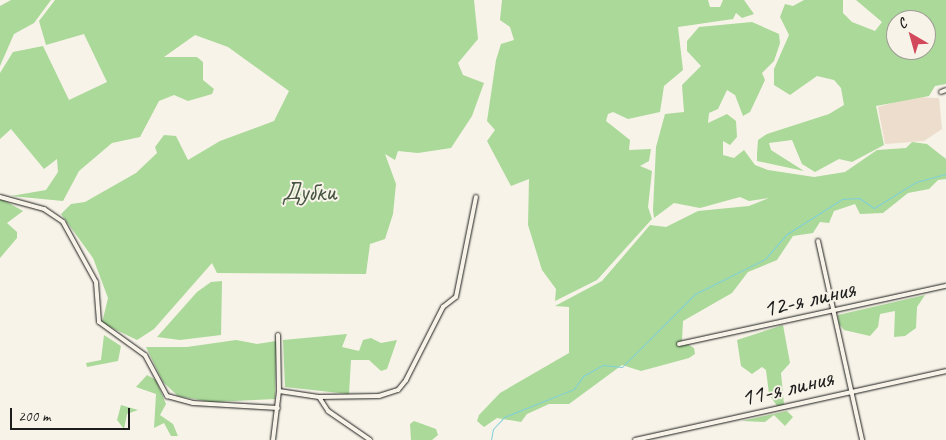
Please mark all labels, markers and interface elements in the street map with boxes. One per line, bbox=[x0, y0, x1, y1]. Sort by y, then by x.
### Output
north arrow bbox=[886, 10, 936, 60]
text: С bbox=[894, 15, 910, 32]
park label: Дубки bbox=[282, 177, 336, 207]
street label: 12-я линия bbox=[760, 274, 858, 324]
street label: 11-я линия bbox=[738, 363, 836, 413]
scale bar bbox=[12, 398, 132, 430]
text: 200 m bbox=[18, 407, 50, 426]

